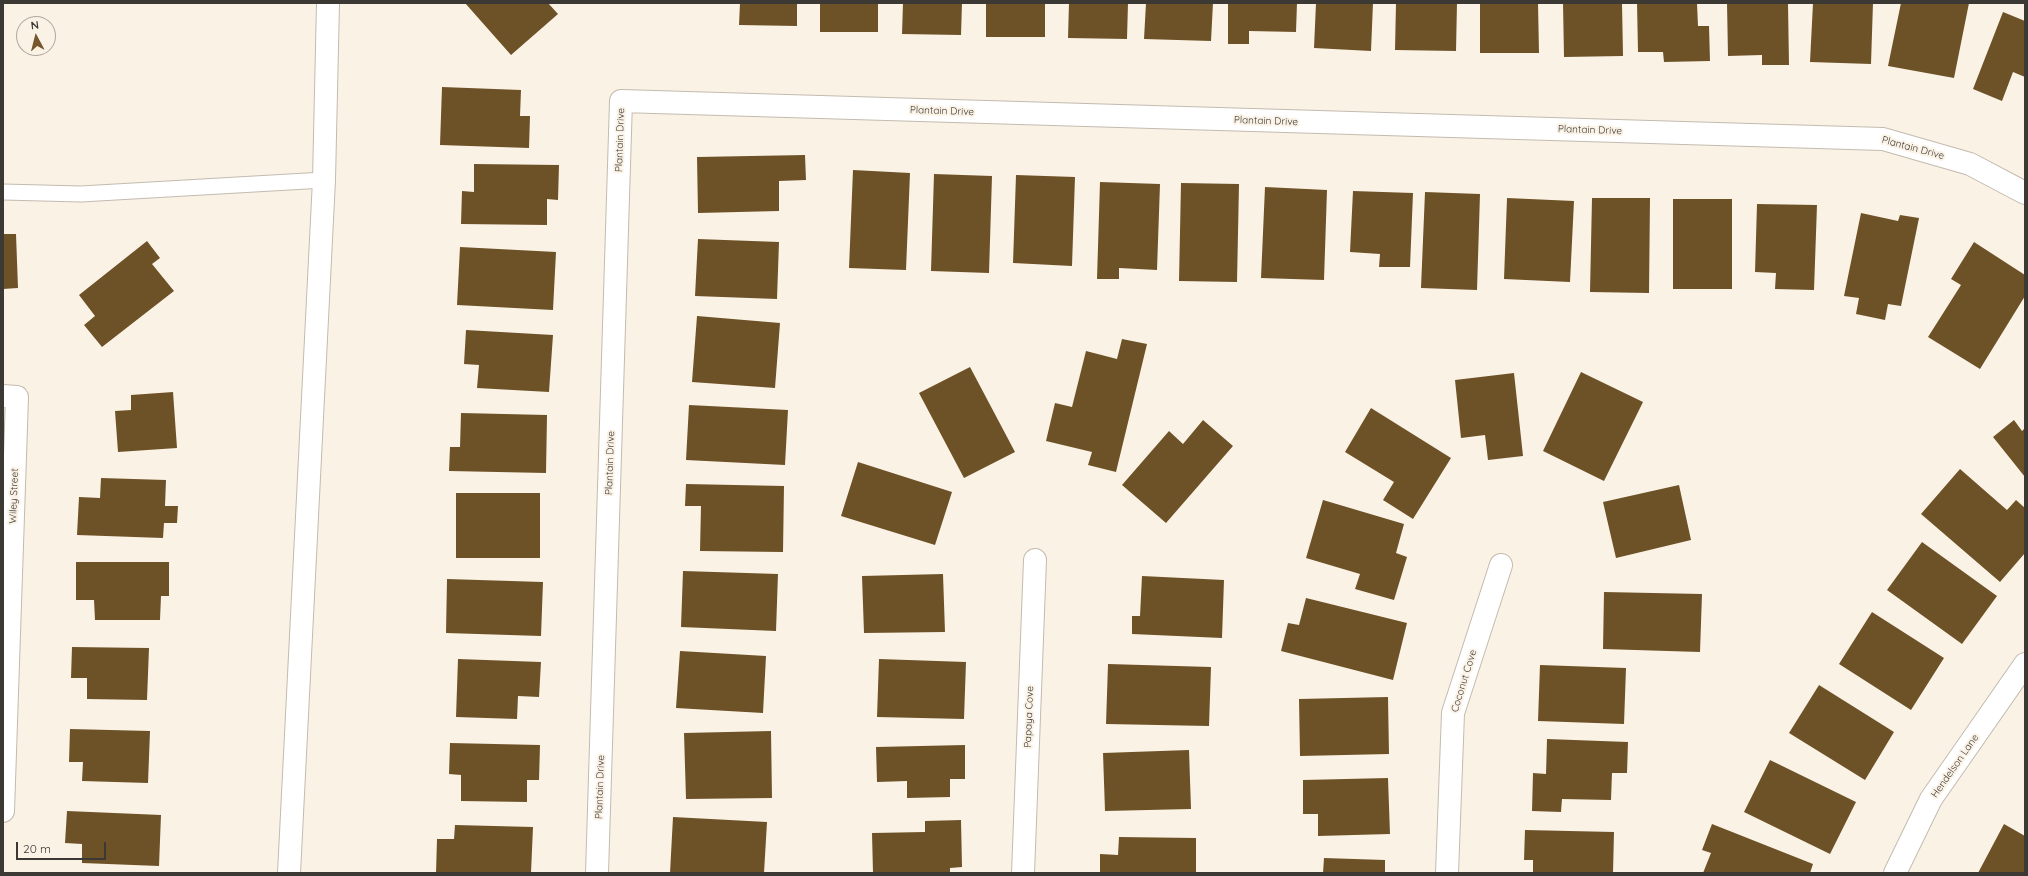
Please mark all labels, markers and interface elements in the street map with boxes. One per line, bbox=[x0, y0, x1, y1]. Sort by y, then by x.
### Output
north arrow bbox=[16, 16, 56, 56]
text: N bbox=[30, 18, 40, 33]
street label: Plantain Drive bbox=[910, 104, 974, 118]
street label: Plantain Drive bbox=[613, 108, 627, 172]
street label: Plantain Drive bbox=[1234, 114, 1298, 128]
street label: Plantain Drive bbox=[1558, 123, 1622, 137]
street label: Plantain Drive bbox=[1880, 134, 1946, 162]
street label: Plantain Drive bbox=[603, 431, 617, 495]
street label: Wiley Street bbox=[7, 468, 21, 524]
street label: Coconut Cove bbox=[1449, 648, 1479, 714]
street label: Papaya Cove bbox=[1022, 686, 1036, 748]
street label: Hendelson Lane bbox=[1929, 732, 1981, 800]
street label: Plantain Drive bbox=[593, 755, 607, 819]
scale bar bbox=[18, 834, 108, 860]
text: 20 m bbox=[23, 841, 51, 856]

